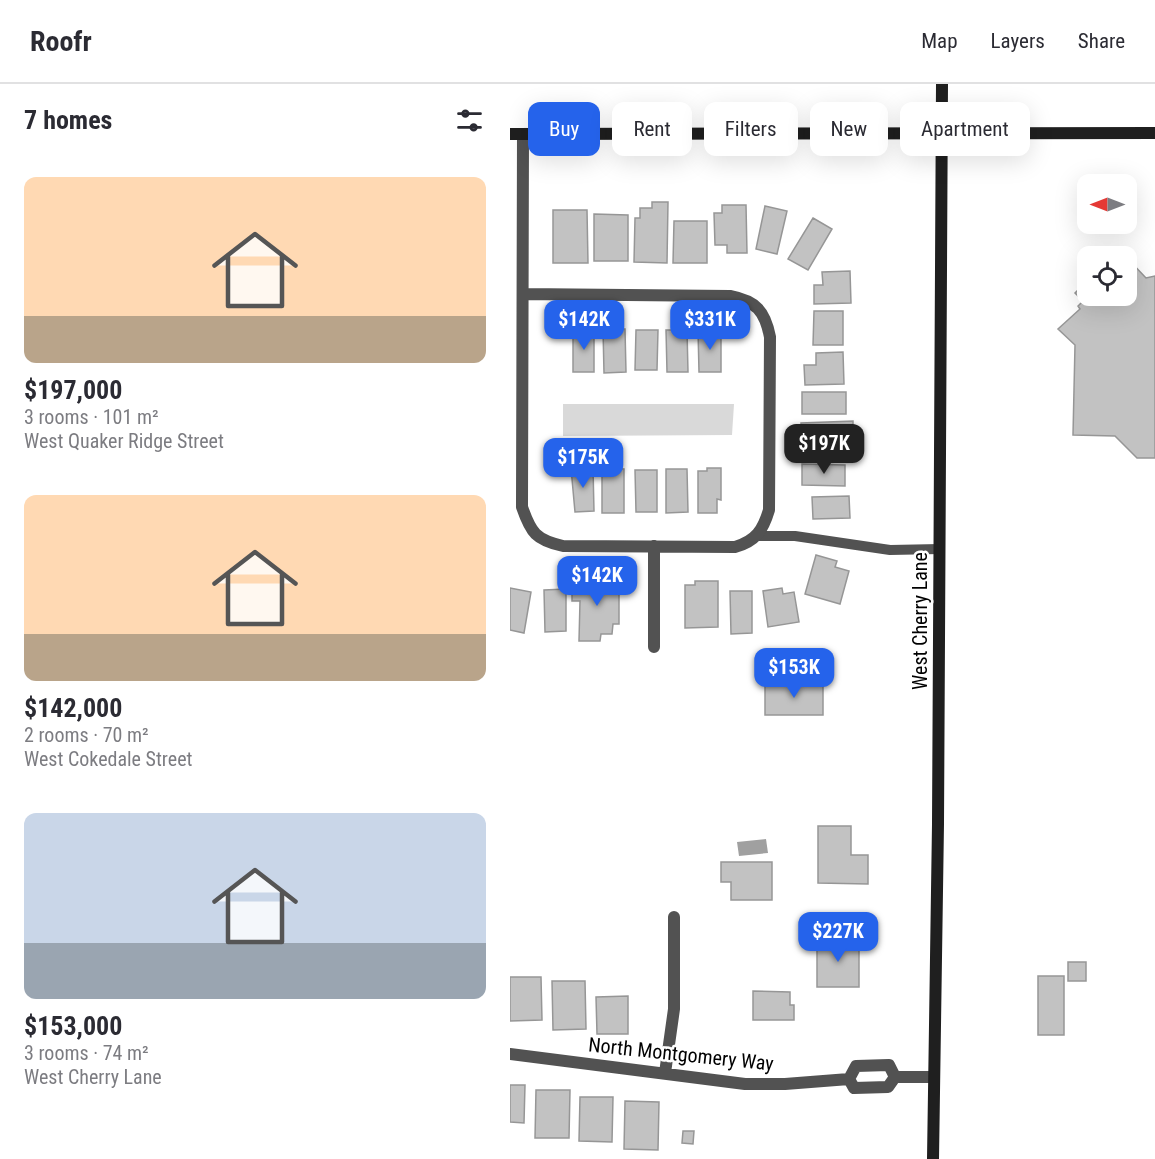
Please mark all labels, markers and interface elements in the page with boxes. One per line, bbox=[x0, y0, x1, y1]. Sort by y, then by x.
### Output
text: Roofr bbox=[30, 25, 92, 58]
text: Map bbox=[921, 29, 958, 53]
text: Layers bbox=[991, 29, 1045, 53]
text: Share bbox=[1078, 29, 1125, 53]
chip: Buy bbox=[528, 102, 600, 156]
chip: Rent bbox=[612, 102, 692, 156]
chip: Filters bbox=[704, 102, 798, 156]
chip: New bbox=[810, 102, 888, 156]
chip: Apartment bbox=[900, 102, 1030, 156]
icon: filters bbox=[453, 104, 486, 137]
text: 7 homes bbox=[24, 105, 112, 135]
north arrow bbox=[1077, 174, 1137, 234]
map controls bbox=[1077, 174, 1137, 306]
icon: home bbox=[201, 216, 309, 324]
button: locate bbox=[1077, 246, 1137, 306]
pin: $142K bbox=[542, 300, 626, 351]
pin: $331K bbox=[668, 300, 752, 351]
text: $142K bbox=[558, 307, 610, 331]
text: $331K bbox=[684, 307, 736, 331]
text: $197,000 bbox=[24, 375, 122, 405]
text: 3 rooms · 101 m² bbox=[24, 405, 159, 429]
pin: $197K bbox=[782, 424, 866, 475]
text: West Quaker Ridge Street bbox=[24, 429, 224, 453]
text: $197K bbox=[798, 431, 850, 455]
pin: $175K bbox=[541, 438, 625, 489]
text: $175K bbox=[557, 445, 609, 469]
icon: home bbox=[201, 534, 309, 642]
street label: West Cherry Lane bbox=[908, 552, 932, 690]
pin: $142K bbox=[555, 556, 639, 607]
text: $142K bbox=[571, 563, 623, 587]
pin: $153K bbox=[752, 648, 836, 699]
text: $153K bbox=[768, 655, 820, 679]
text: $142,000 bbox=[24, 693, 122, 723]
text: 2 rooms · 70 m² bbox=[24, 723, 149, 747]
text: West Cokedale Street bbox=[24, 747, 192, 771]
icon: home bbox=[201, 852, 309, 960]
pin: $227K bbox=[796, 912, 880, 963]
text: $227K bbox=[812, 919, 864, 943]
text: $153,000 bbox=[24, 1011, 122, 1041]
street label: North Montgomery Way bbox=[587, 1032, 775, 1076]
text: 3 rooms · 74 m² bbox=[24, 1041, 149, 1065]
text: West Cherry Lane bbox=[24, 1065, 162, 1089]

